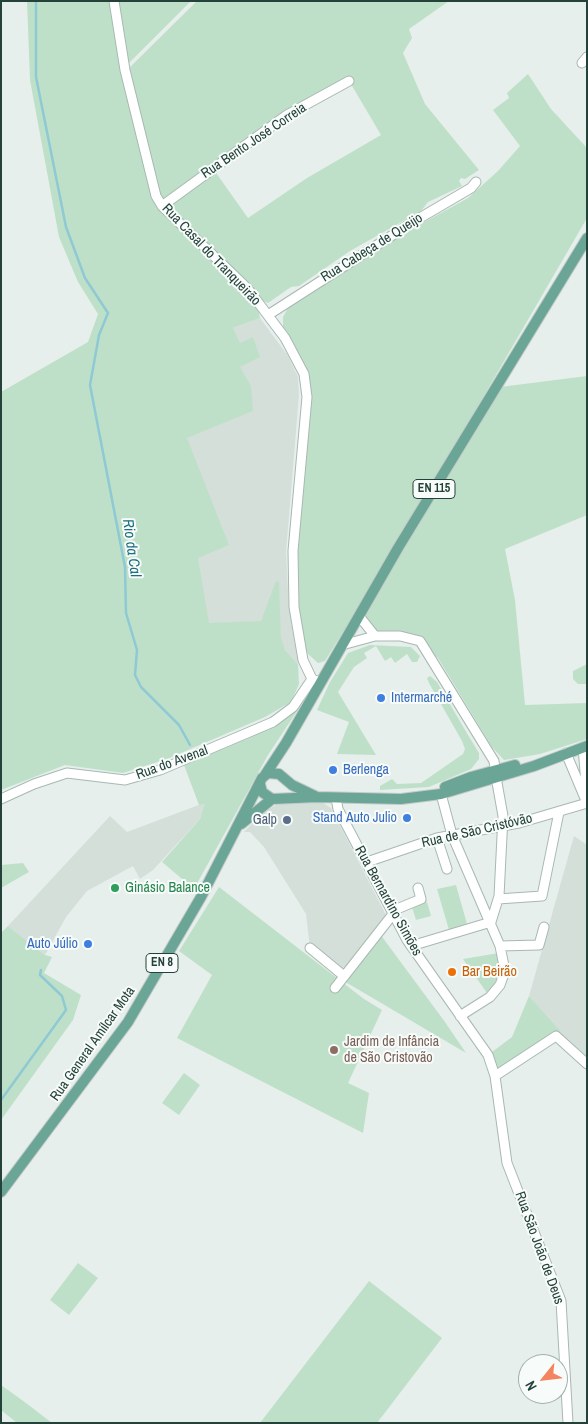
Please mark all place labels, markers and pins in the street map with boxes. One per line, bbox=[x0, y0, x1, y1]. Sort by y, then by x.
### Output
place label: Intermarché bbox=[391, 690, 452, 706]
marker: Intermarché bbox=[375, 692, 387, 704]
place label: Berlenga bbox=[343, 762, 389, 778]
marker: Berlenga bbox=[327, 764, 339, 776]
place label: Stand Auto Julio bbox=[313, 810, 397, 826]
place label: Galp bbox=[253, 812, 277, 828]
marker: Stand Auto Julio bbox=[401, 812, 413, 824]
marker: Galp bbox=[281, 814, 293, 826]
place label: Ginásio Balance bbox=[125, 880, 210, 896]
marker: Ginásio Balance bbox=[109, 882, 121, 894]
place label: Auto Júlio bbox=[27, 936, 78, 952]
marker: Auto Júlio bbox=[82, 938, 94, 950]
place label: Bar Beirão bbox=[462, 964, 517, 980]
marker: Bar Beirão bbox=[446, 966, 458, 978]
place label: Jardim de Infância de São Cristovão bbox=[344, 1034, 439, 1066]
marker: Jardim de Infância de São Cristovão bbox=[328, 1044, 340, 1056]

